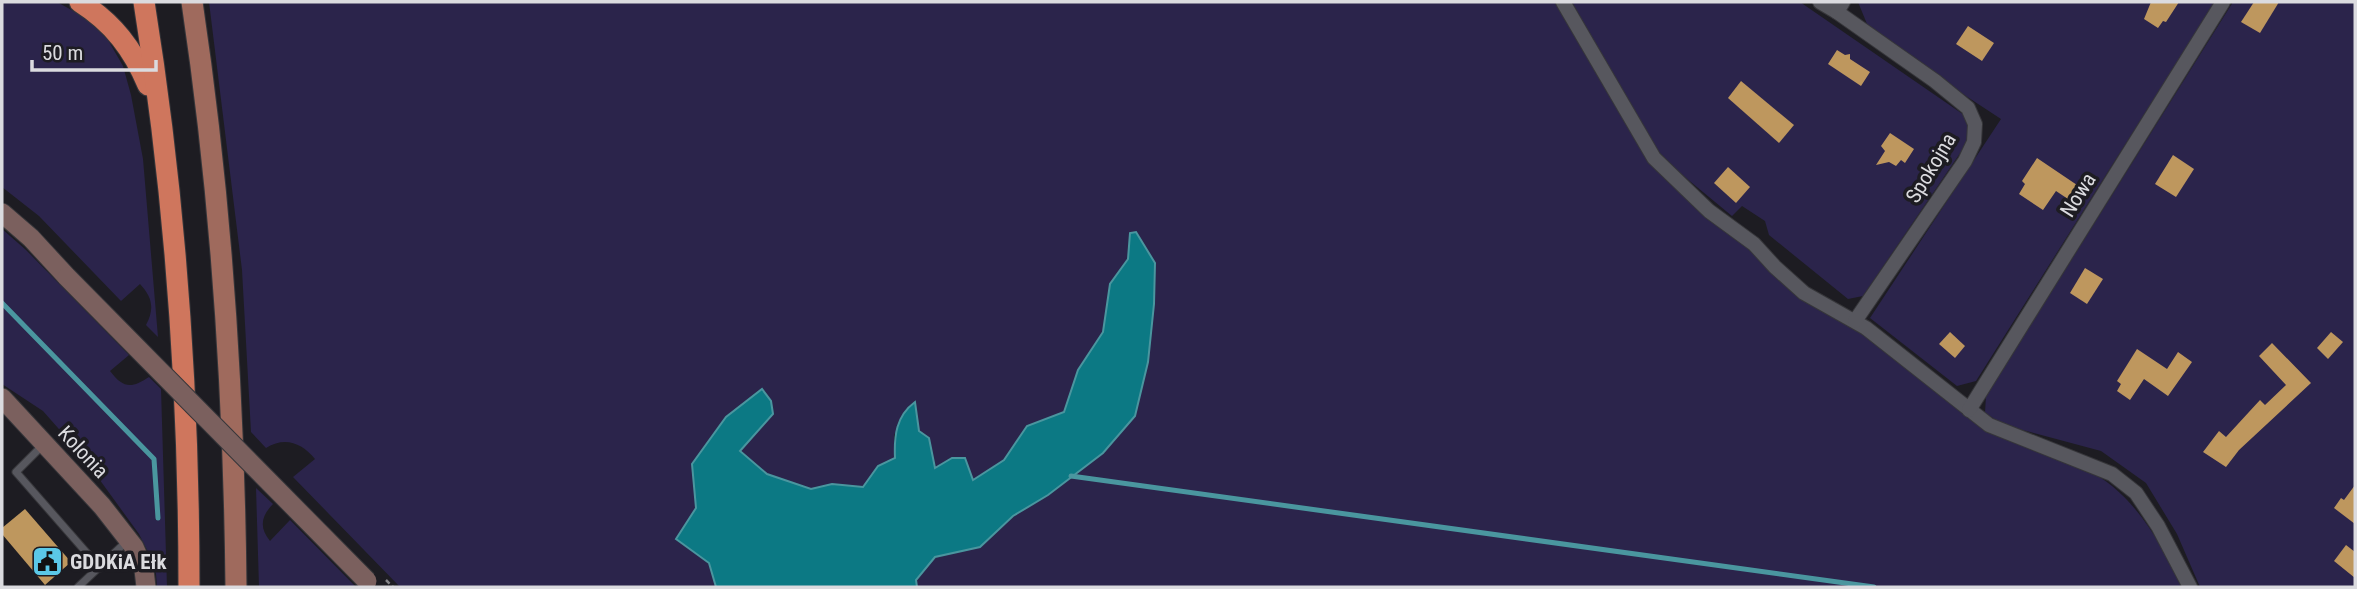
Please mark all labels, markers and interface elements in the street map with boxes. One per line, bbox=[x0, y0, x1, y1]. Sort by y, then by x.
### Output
scale bar bbox=[32, 28, 156, 72]
text: 50 m bbox=[42, 41, 83, 65]
street label: Spokojna bbox=[1901, 129, 1961, 207]
street label: Nowa bbox=[2055, 169, 2101, 221]
street label: Kolonia bbox=[53, 421, 113, 483]
public building icon: GDDKiA Ełk bbox=[30, 545, 64, 579]
place label: GDDKiA Ełk bbox=[70, 550, 168, 574]

